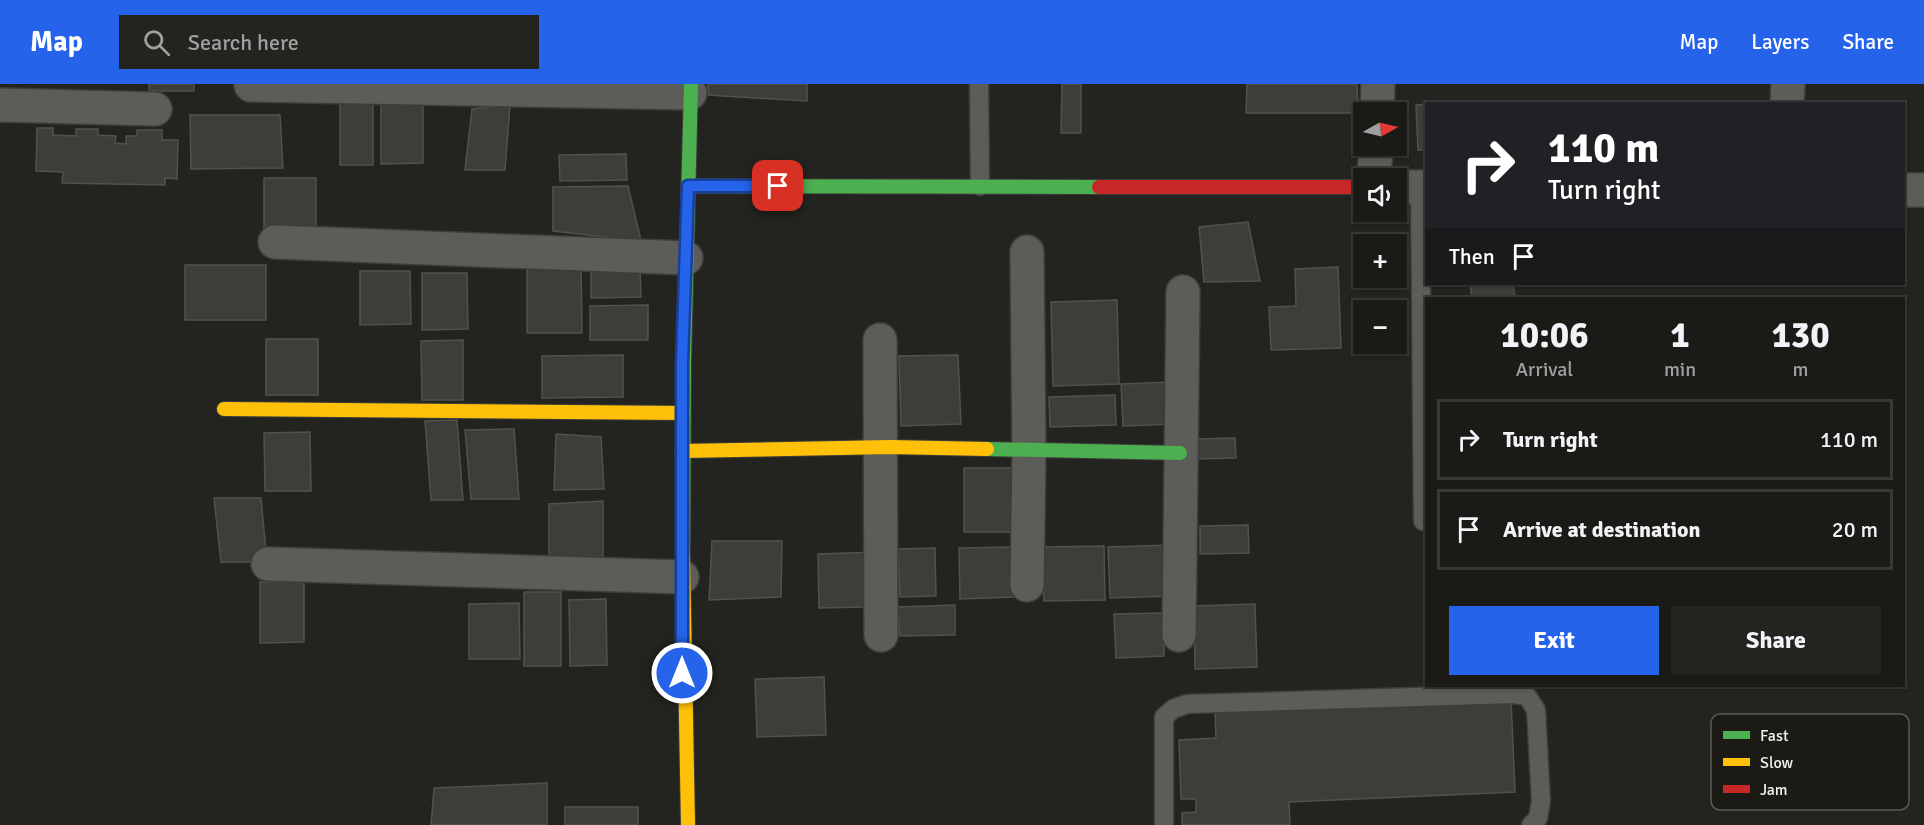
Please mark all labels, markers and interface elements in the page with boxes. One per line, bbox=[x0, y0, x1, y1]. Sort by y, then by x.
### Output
search box bbox=[119, 15, 539, 69]
text: Map bbox=[30, 25, 83, 59]
icon: search bbox=[140, 26, 173, 59]
text: Search here bbox=[188, 29, 299, 56]
text: Map bbox=[1680, 29, 1718, 55]
text: Layers bbox=[1751, 29, 1809, 55]
text: Share bbox=[1842, 29, 1894, 55]
north arrow bbox=[1353, 102, 1407, 156]
map controls bbox=[1353, 102, 1407, 354]
text: 110 m bbox=[1548, 123, 1659, 174]
icon: right bbox=[1449, 126, 1527, 204]
pin bbox=[752, 160, 803, 211]
button: sound bbox=[1353, 168, 1407, 222]
icon: arrive bbox=[761, 169, 794, 202]
text: Turn right bbox=[1548, 174, 1661, 207]
button: + bbox=[1353, 234, 1407, 288]
icon: arrive bbox=[1507, 240, 1540, 273]
text: Then bbox=[1449, 243, 1495, 270]
button: − bbox=[1353, 300, 1407, 354]
text: 10:06 bbox=[1500, 313, 1589, 358]
text: 1 bbox=[1670, 313, 1690, 358]
text: 130 bbox=[1771, 313, 1830, 358]
text: Arrival bbox=[1516, 357, 1573, 382]
text: min bbox=[1664, 357, 1696, 382]
text: m bbox=[1793, 357, 1809, 382]
icon: right bbox=[1452, 423, 1485, 456]
text: Turn right bbox=[1503, 426, 1598, 453]
text: 110 m bbox=[1820, 426, 1878, 453]
icon: arrive bbox=[1452, 513, 1485, 546]
text: Arrive at destination bbox=[1503, 516, 1700, 543]
text: 20 m bbox=[1832, 516, 1878, 543]
button: Exit bbox=[1449, 606, 1659, 675]
button: Share bbox=[1671, 606, 1881, 675]
position arrow bbox=[650, 641, 714, 705]
legend bbox=[1711, 714, 1909, 810]
text: Fast bbox=[1760, 726, 1789, 746]
text: Slow bbox=[1760, 753, 1794, 773]
text: Jam bbox=[1760, 780, 1788, 800]

